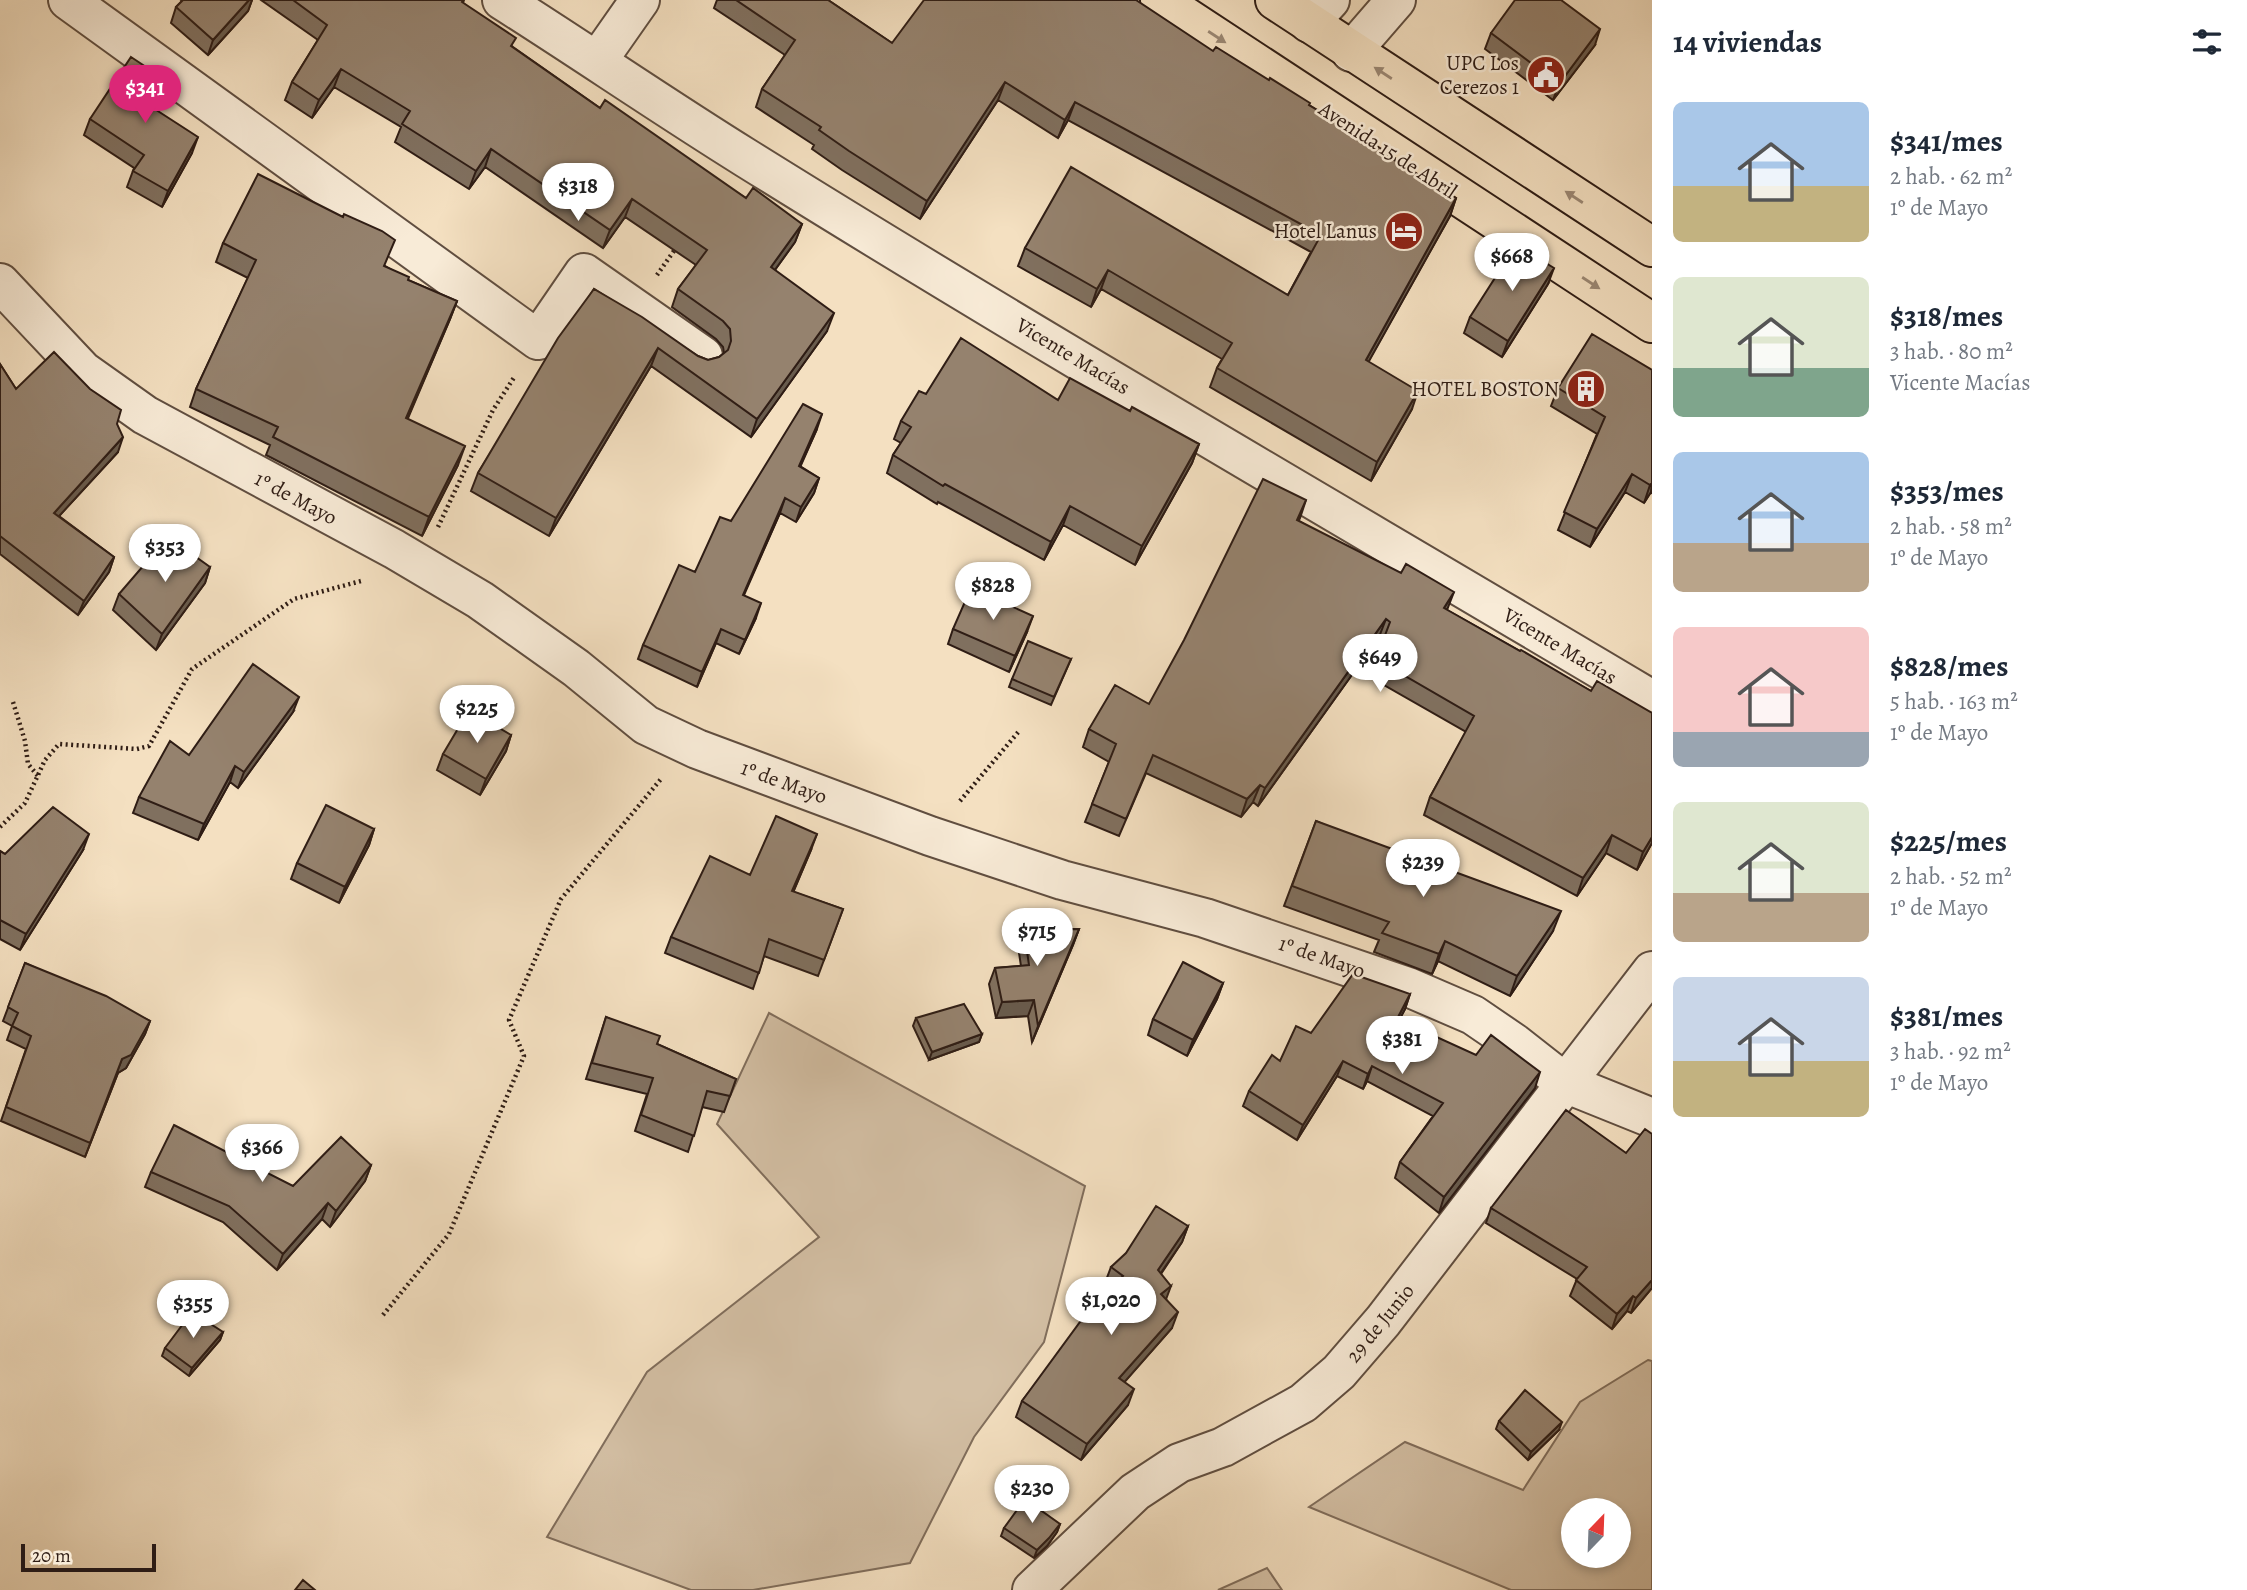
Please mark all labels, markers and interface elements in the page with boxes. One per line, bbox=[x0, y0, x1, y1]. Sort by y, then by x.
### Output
text: 14 viviendas bbox=[1673, 22, 1822, 62]
icon: filters bbox=[2188, 23, 2226, 61]
one-way arrow bbox=[1207, 31, 1226, 44]
place label: UPC Los Cerezos 1 bbox=[1440, 49, 1519, 101]
public building icon: UPC Los Cerezos 1 bbox=[1525, 54, 1567, 96]
pin: $341 bbox=[104, 66, 186, 125]
one-way arrow bbox=[1374, 67, 1393, 80]
text: $341 bbox=[125, 72, 165, 103]
street label: Avenida 15 de Abril bbox=[1313, 94, 1463, 205]
text: $341/mes bbox=[1890, 121, 2003, 161]
icon: home bbox=[1729, 130, 1813, 214]
text: 2 hab. · 62 m² bbox=[1890, 161, 2012, 192]
pin: $318 bbox=[537, 164, 619, 223]
text: $318 bbox=[558, 170, 598, 201]
one-way arrow bbox=[1565, 190, 1583, 204]
text: 1º de Mayo bbox=[1890, 192, 1988, 223]
hotel icon: Hotel Lanus bbox=[1383, 210, 1425, 252]
place label: Hotel Lanus bbox=[1274, 217, 1377, 245]
pin: $668 bbox=[1471, 233, 1553, 293]
text: $668 bbox=[1490, 240, 1534, 271]
one-way arrow bbox=[1581, 277, 1601, 290]
text: $318/mes bbox=[1890, 296, 2003, 336]
icon: home bbox=[1729, 305, 1813, 389]
street label: Vicente Macías bbox=[1010, 310, 1135, 401]
text: 3 hab. · 80 m² bbox=[1890, 336, 2013, 367]
text: Vicente Macías bbox=[1890, 367, 2031, 398]
building icon: HOTEL BOSTON bbox=[1565, 368, 1607, 410]
place label: HOTEL BOSTON bbox=[1411, 375, 1559, 403]
street label: 1º de Mayo bbox=[250, 465, 342, 531]
text: $353/mes bbox=[1890, 471, 2004, 511]
icon: home bbox=[1729, 480, 1813, 564]
text: 2 hab. · 58 m² bbox=[1890, 511, 2012, 542]
pin: $353 bbox=[124, 524, 206, 584]
text: $353 bbox=[145, 531, 185, 562]
text: 1º de Mayo bbox=[1890, 542, 1988, 573]
pin: $828 bbox=[952, 562, 1034, 622]
text: $828 bbox=[971, 569, 1015, 600]
street label: Vicente Macías bbox=[1497, 600, 1622, 691]
pin: $649 bbox=[1339, 634, 1421, 694]
text: $649 bbox=[1359, 641, 1401, 672]
text: $828/mes bbox=[1890, 646, 2008, 686]
icon: home bbox=[1729, 655, 1813, 739]
pin: $225 bbox=[436, 686, 518, 745]
text: 5 hab. · 163 m² bbox=[1890, 686, 2018, 717]
text: $225 bbox=[456, 692, 498, 723]
text: 1º de Mayo bbox=[1890, 717, 1988, 748]
street label: 1º de Mayo bbox=[737, 753, 831, 811]
text: $225/mes bbox=[1890, 821, 2007, 861]
icon: home bbox=[1729, 830, 1813, 914]
pin: $239 bbox=[1382, 839, 1464, 899]
text: $239 bbox=[1402, 846, 1444, 877]
text: 2 hab. · 52 m² bbox=[1890, 861, 2012, 892]
text: 1º de Mayo bbox=[1890, 892, 1988, 923]
pin: $715 bbox=[996, 908, 1078, 968]
text: $715 bbox=[1018, 915, 1056, 946]
street label: 1º de Mayo bbox=[1275, 929, 1369, 985]
text: $381/mes bbox=[1890, 996, 2003, 1036]
icon: home bbox=[1729, 1005, 1813, 1089]
pin: $381 bbox=[1361, 1016, 1443, 1076]
text: $381 bbox=[1382, 1023, 1422, 1054]
text: 3 hab. · 92 m² bbox=[1890, 1036, 2011, 1067]
text: 1º de Mayo bbox=[1890, 1067, 1988, 1098]
pin: $366 bbox=[221, 1124, 303, 1184]
text: $366 bbox=[241, 1131, 283, 1162]
pin: $1,020 bbox=[1054, 1278, 1168, 1337]
street label: 29 de Junio bbox=[1340, 1278, 1420, 1368]
pin: $355 bbox=[152, 1280, 234, 1340]
text: $1,020 bbox=[1081, 1284, 1141, 1315]
text: $355 bbox=[173, 1287, 213, 1318]
pin: $230 bbox=[991, 1466, 1073, 1525]
text: $230 bbox=[1010, 1472, 1054, 1503]
north arrow bbox=[1561, 1498, 1631, 1568]
map controls bbox=[1561, 1498, 1631, 1568]
scale bar bbox=[21, 1541, 156, 1573]
text: 20 m bbox=[32, 1543, 71, 1569]

